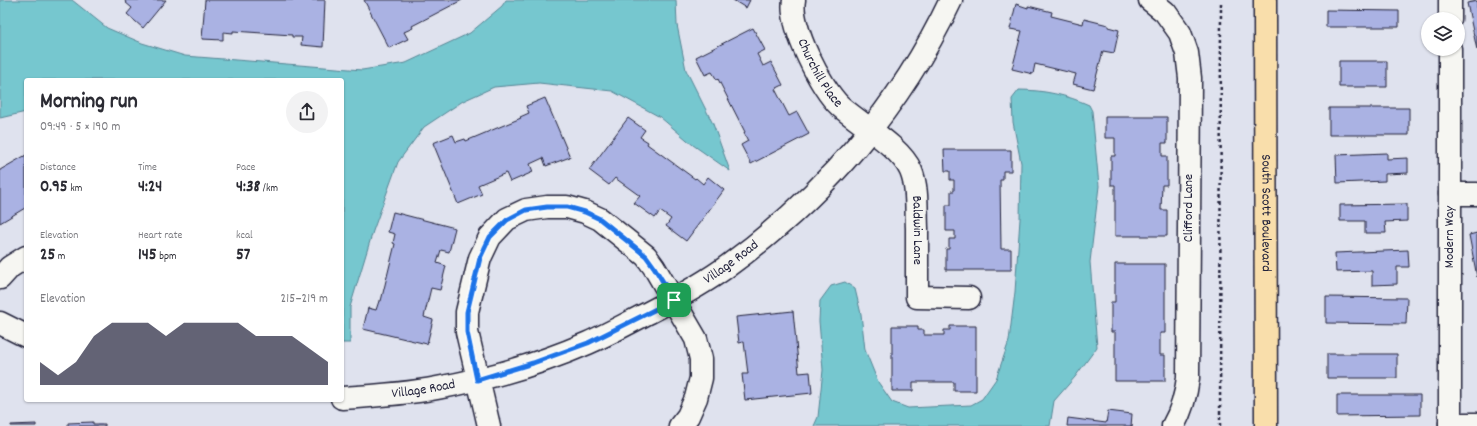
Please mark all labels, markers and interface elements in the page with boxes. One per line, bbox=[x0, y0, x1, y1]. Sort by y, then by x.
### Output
map controls bbox=[1421, 12, 1465, 56]
button: layers bbox=[1421, 12, 1465, 56]
street label: Churchill Place bbox=[792, 36, 847, 113]
text: Morning run bbox=[40, 87, 138, 118]
button: share bbox=[286, 91, 328, 133]
text: 09:49 · 5 × 190 m bbox=[40, 118, 120, 137]
street label: South Scott Boulevard bbox=[1255, 154, 1276, 272]
text: Distance bbox=[40, 160, 76, 176]
text: Time bbox=[138, 160, 157, 176]
text: Pace bbox=[236, 160, 255, 176]
street label: Clifford Lane bbox=[1179, 174, 1199, 242]
text: 0.95 bbox=[40, 176, 68, 200]
text: 4:24 bbox=[138, 176, 162, 200]
text: 4:38 bbox=[236, 176, 260, 200]
text: km bbox=[68, 181, 82, 197]
text: /km bbox=[260, 181, 278, 197]
street label: Baldwin Lane bbox=[906, 195, 927, 265]
street label: Modern Way bbox=[1440, 206, 1460, 268]
text: Elevation bbox=[40, 228, 78, 244]
text: Heart rate bbox=[138, 228, 182, 244]
text: kcal bbox=[236, 228, 253, 244]
street label: Village Road bbox=[700, 236, 763, 290]
text: 25 bbox=[40, 244, 55, 268]
text: 145 bbox=[138, 244, 157, 268]
text: 57 bbox=[236, 244, 250, 268]
text: m bbox=[55, 249, 65, 265]
text: bpm bbox=[157, 249, 177, 265]
pin bbox=[657, 283, 691, 317]
icon: arrive bbox=[663, 289, 685, 311]
text: Elevation bbox=[40, 290, 85, 309]
text: 215–219 m bbox=[281, 290, 328, 309]
street label: Village Road bbox=[391, 375, 457, 404]

